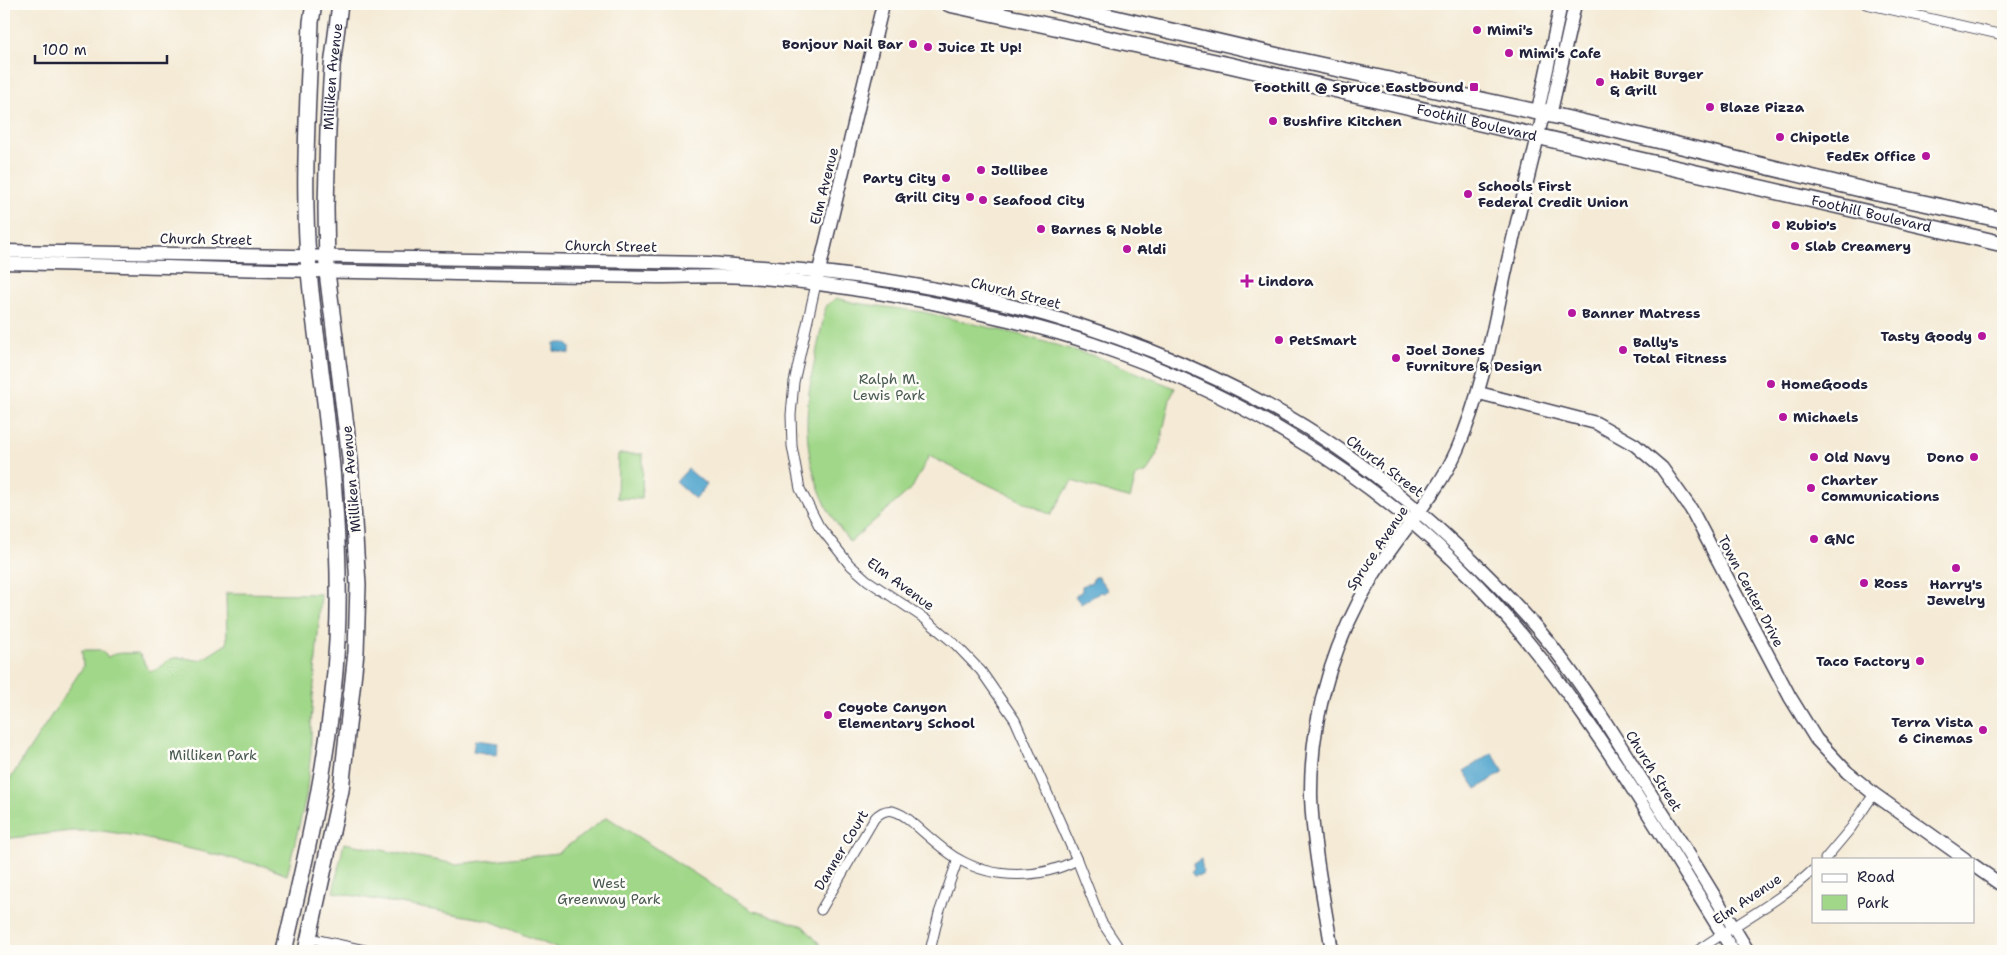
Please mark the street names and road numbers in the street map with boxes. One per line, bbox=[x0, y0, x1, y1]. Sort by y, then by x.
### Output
street label: Milliken Avenue bbox=[319, 22, 346, 131]
street label: Foothill Boulevard bbox=[1415, 100, 1539, 145]
street label: Elm Avenue bbox=[806, 145, 842, 226]
street label: Foothill Boulevard bbox=[1809, 191, 1934, 236]
street label: Church Street bbox=[160, 229, 252, 249]
street label: Church Street bbox=[565, 236, 657, 256]
street label: Church Street bbox=[969, 273, 1063, 313]
street label: Milliken Avenue bbox=[337, 425, 365, 533]
street label: Church Street bbox=[1343, 431, 1427, 501]
street label: Spruce Avenue bbox=[1342, 502, 1412, 594]
street label: Town Center Drive bbox=[1714, 532, 1788, 650]
street label: Elm Avenue bbox=[864, 554, 938, 615]
street label: Church Street bbox=[1622, 727, 1686, 815]
street label: Danner Court bbox=[810, 806, 872, 894]
street label: Elm Avenue bbox=[1709, 869, 1785, 929]

